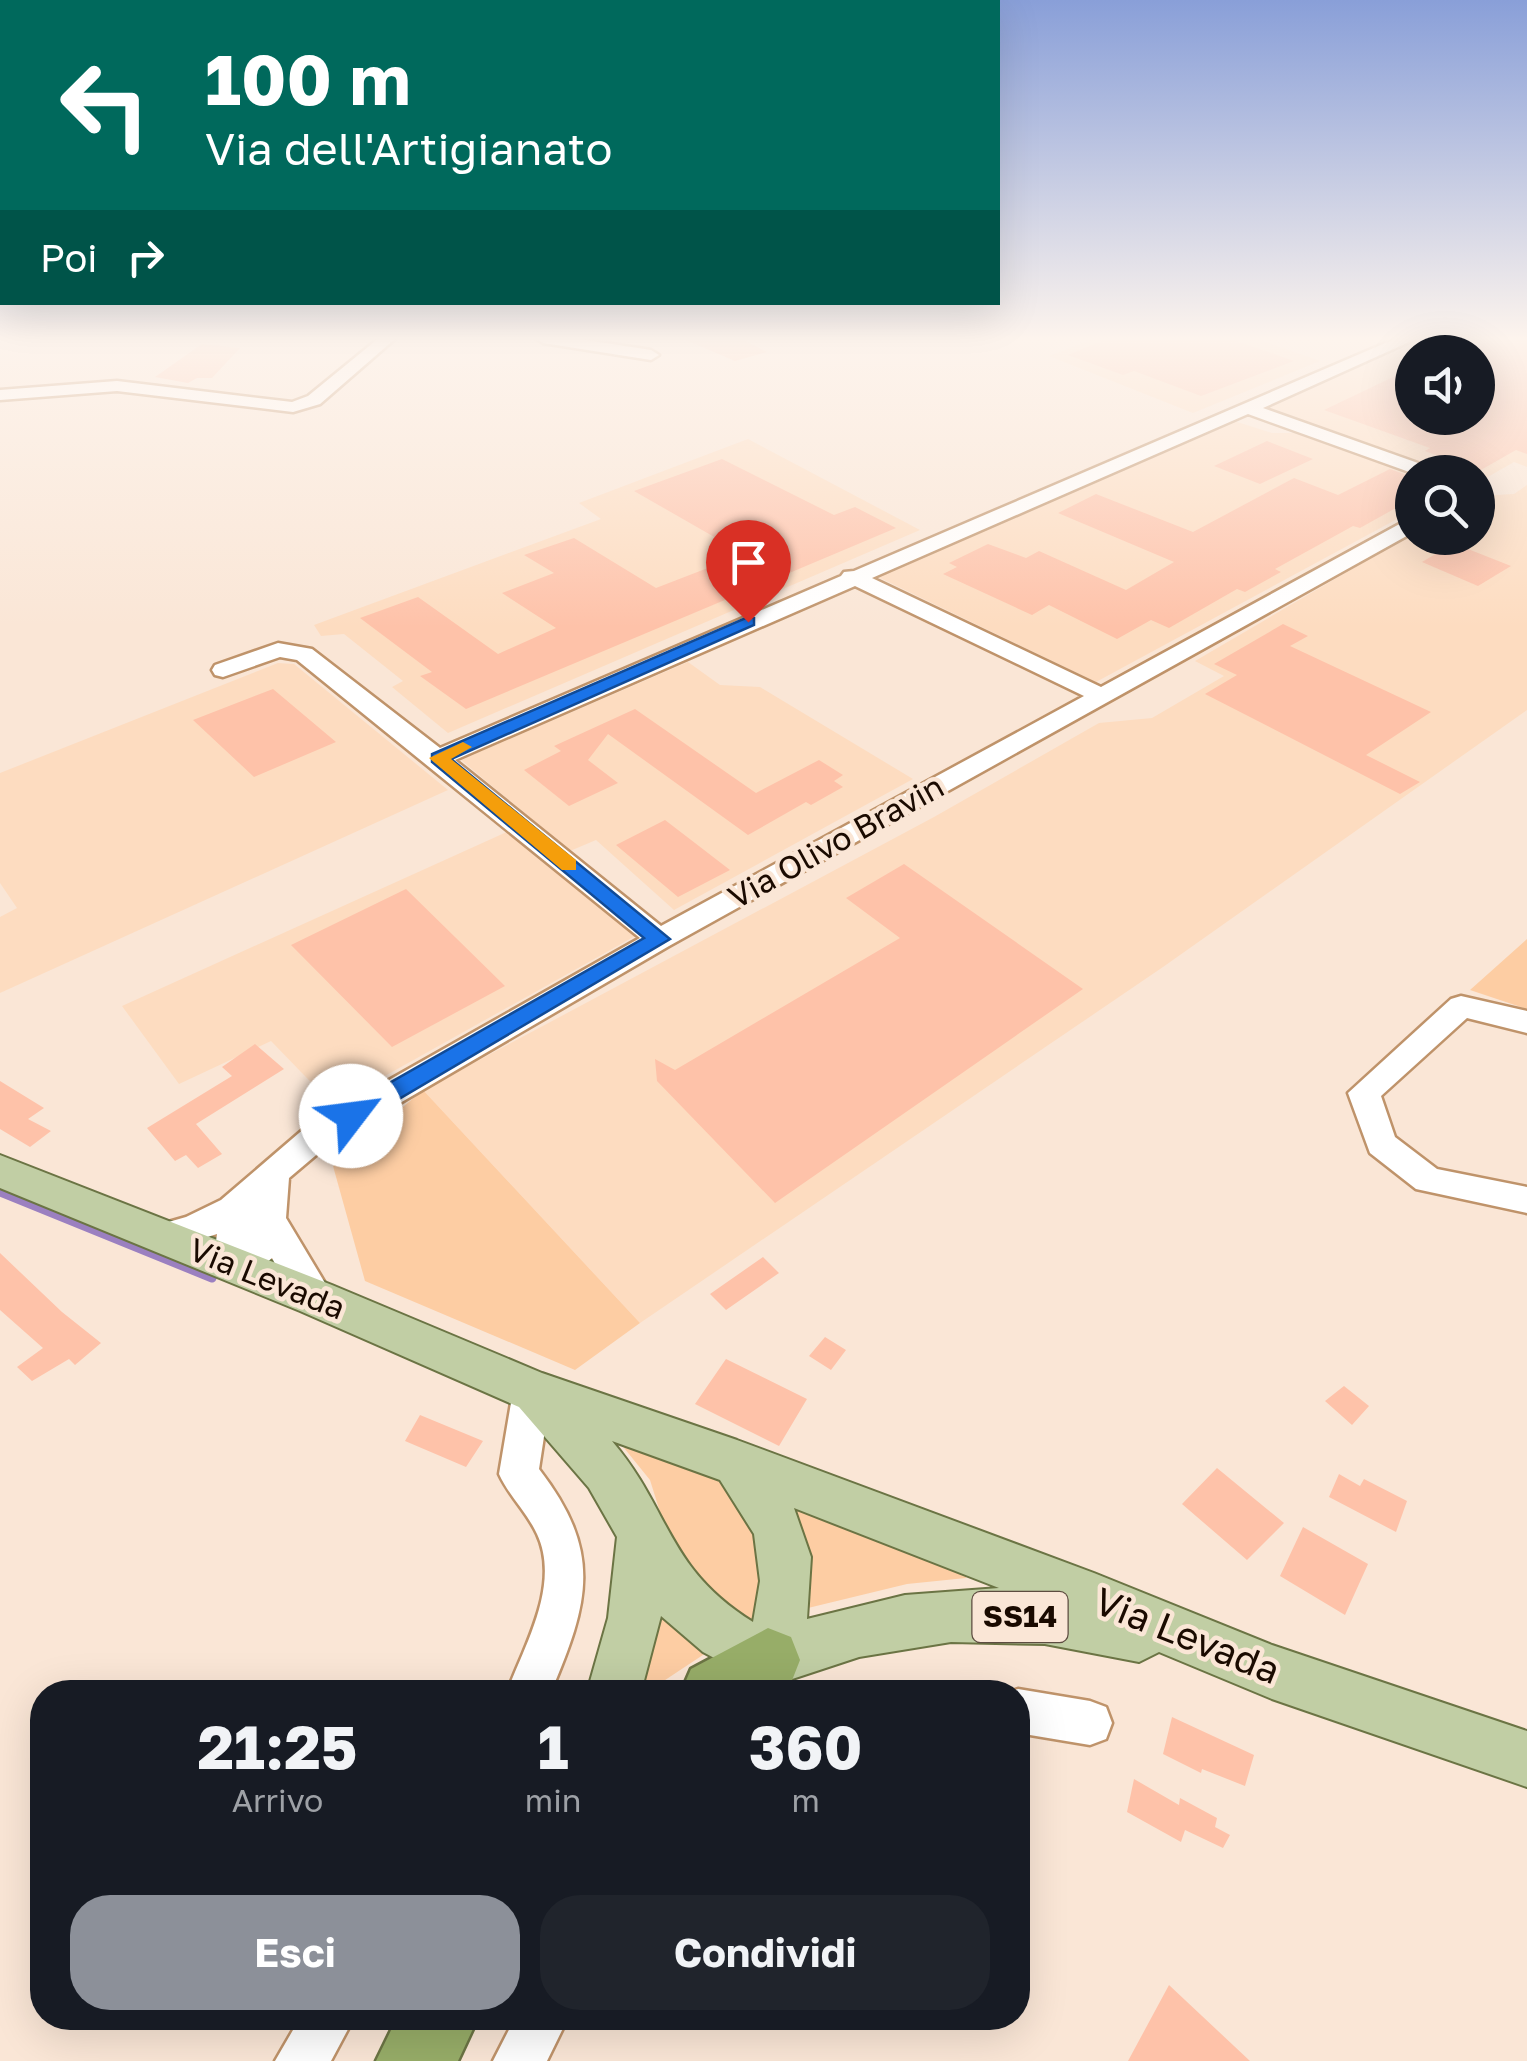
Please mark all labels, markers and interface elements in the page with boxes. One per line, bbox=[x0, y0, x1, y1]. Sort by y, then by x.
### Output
text: 100 m bbox=[205, 36, 411, 120]
icon: left bbox=[40, 40, 170, 170]
text: Via dell'Artigianato bbox=[205, 121, 612, 175]
icon: right bbox=[118, 230, 173, 285]
text: Poi bbox=[40, 235, 98, 280]
map controls bbox=[1395, 335, 1495, 555]
button: sound bbox=[1395, 335, 1495, 435]
button: search bbox=[1395, 455, 1495, 555]
pin bbox=[706, 520, 791, 623]
icon: arrive bbox=[721, 535, 776, 590]
street label: Via Olivo Bravin bbox=[721, 766, 950, 916]
position arrow bbox=[299, 1064, 403, 1168]
street label: Via Levada bbox=[184, 1230, 351, 1327]
street label: Via Levada bbox=[1088, 1577, 1287, 1692]
road number: SS14 bbox=[972, 1592, 1068, 1642]
text: 21:25 bbox=[197, 1710, 357, 1782]
text: 1 bbox=[538, 1710, 569, 1782]
text: 360 bbox=[749, 1710, 863, 1782]
text: Arrivo bbox=[232, 1781, 323, 1819]
text: min bbox=[525, 1781, 581, 1819]
text: m bbox=[792, 1781, 820, 1819]
button: Esci bbox=[70, 1895, 520, 2010]
button: Condividi bbox=[540, 1895, 990, 2010]

